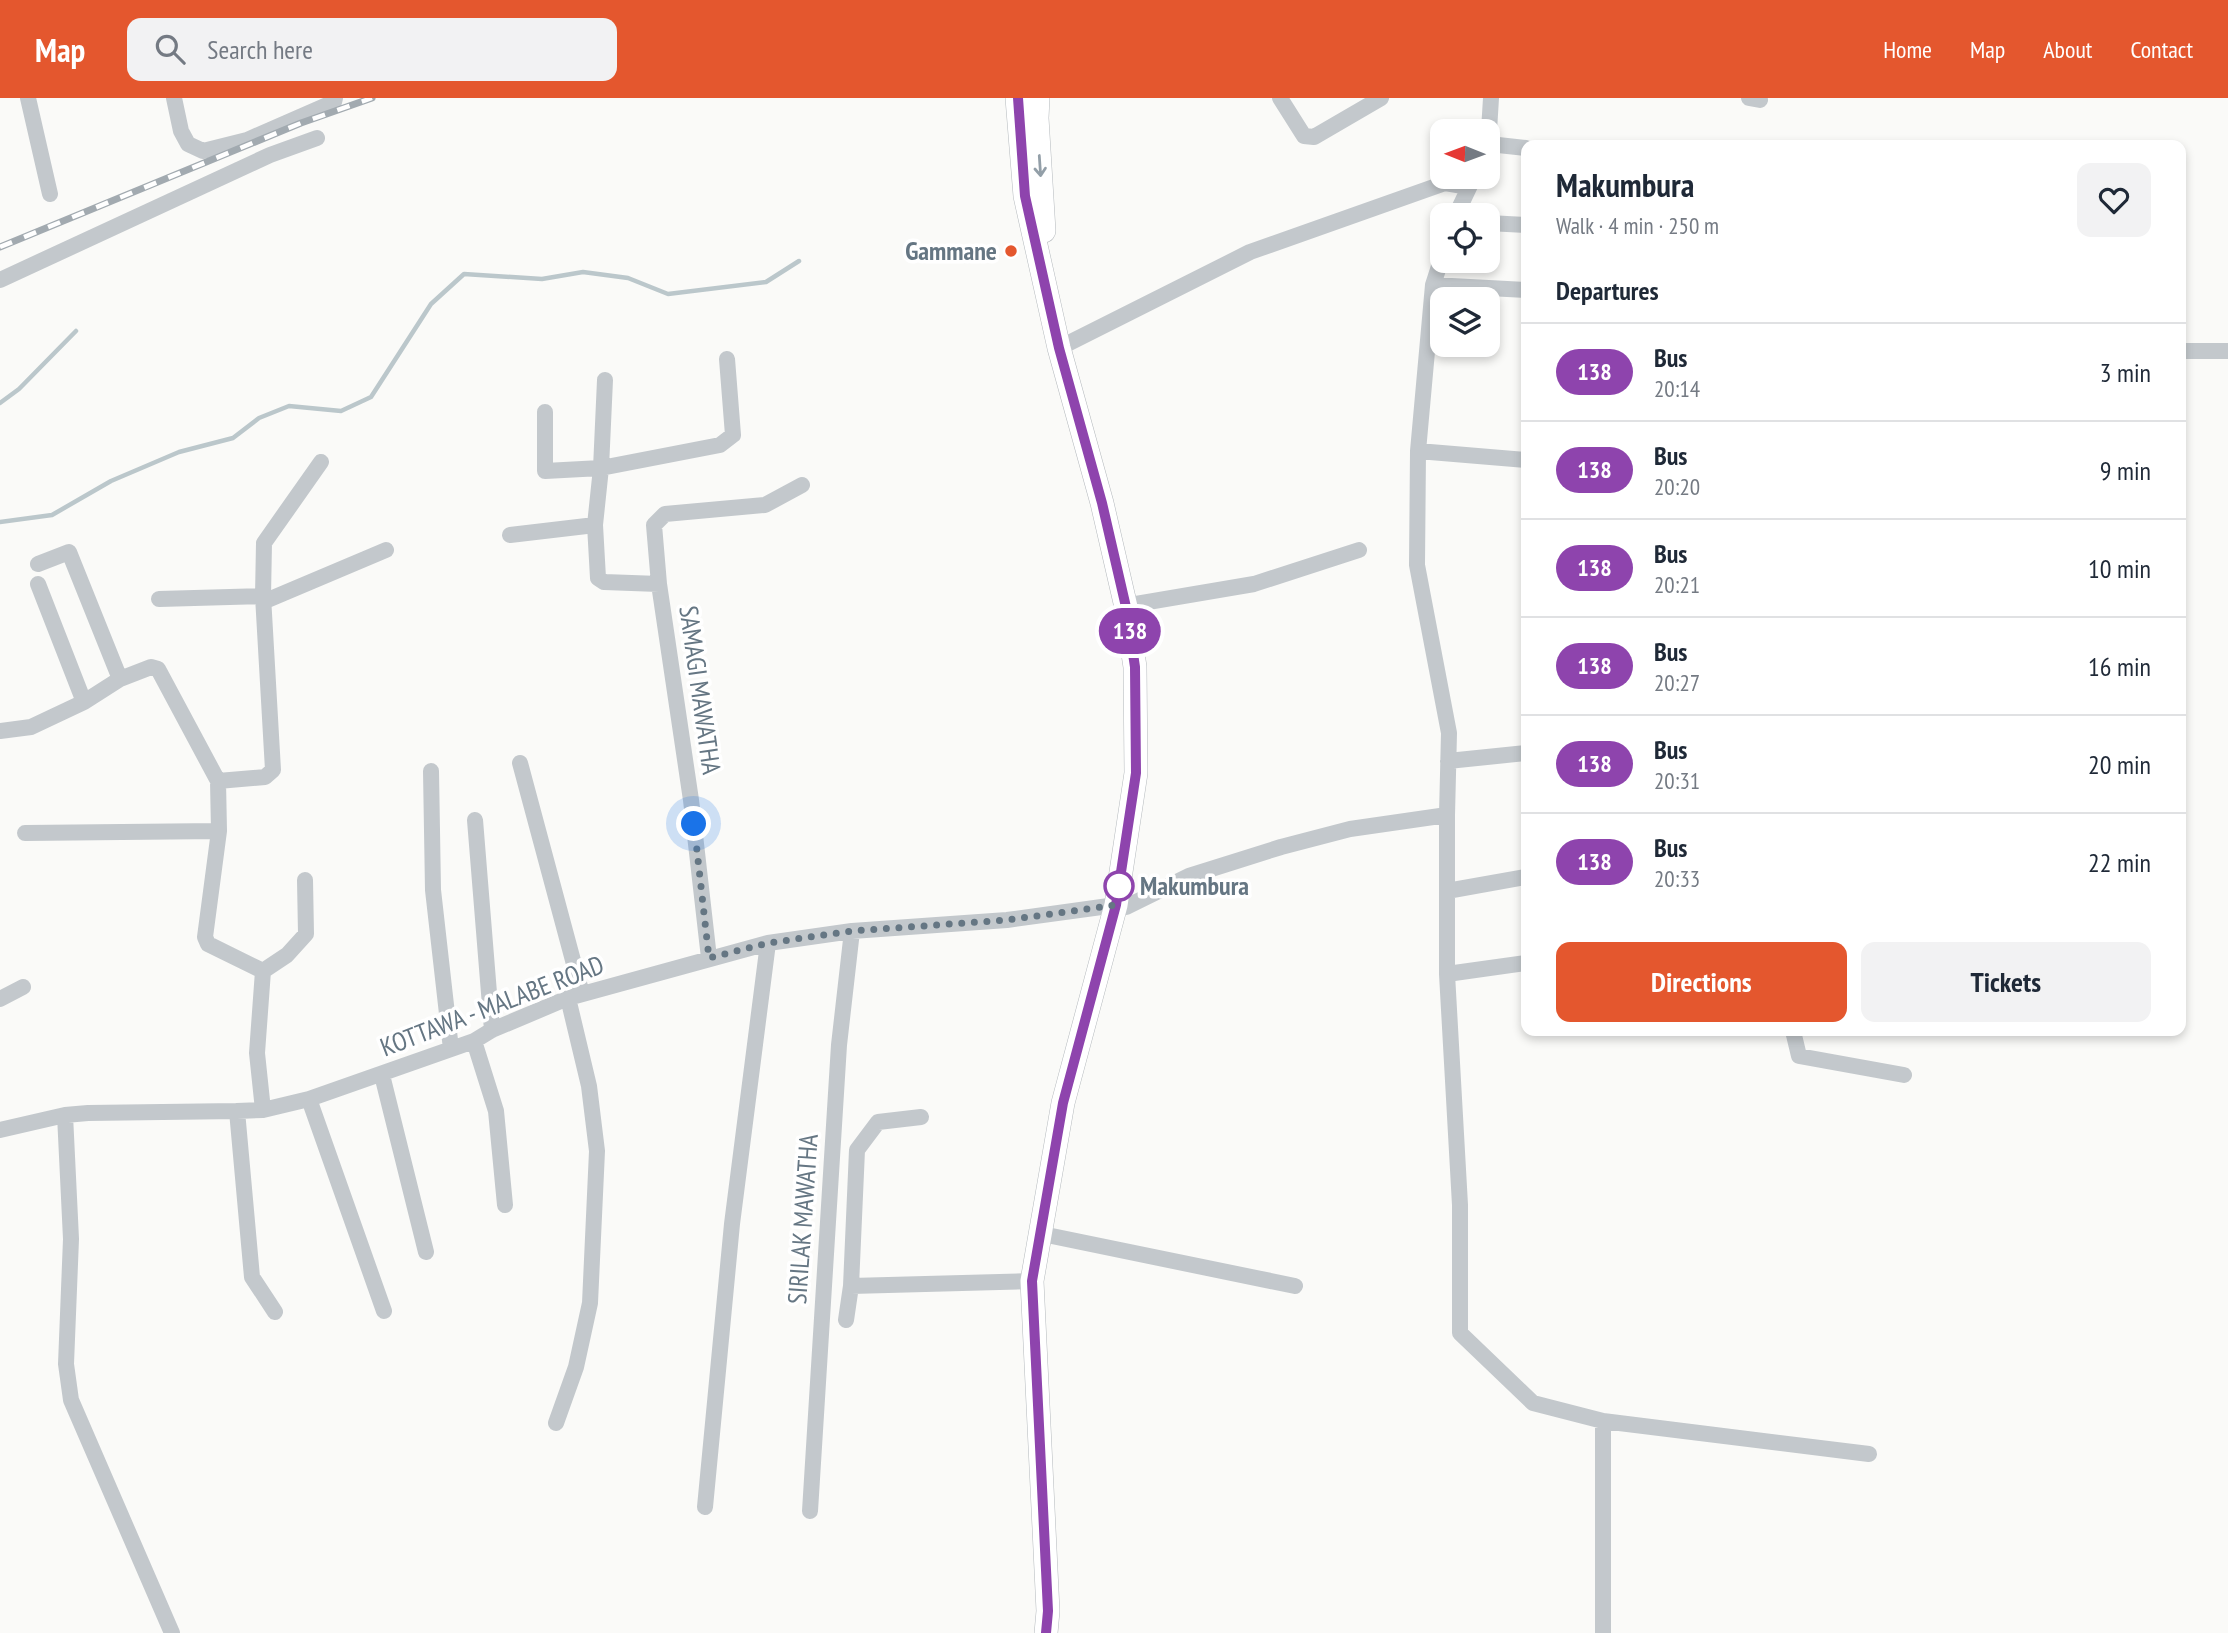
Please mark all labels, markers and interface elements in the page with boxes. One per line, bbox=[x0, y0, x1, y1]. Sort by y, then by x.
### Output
search box bbox=[127, 18, 617, 81]
text: Map bbox=[35, 28, 85, 71]
icon: search bbox=[151, 30, 189, 68]
text: Search here bbox=[207, 33, 313, 66]
text: Home bbox=[1883, 34, 1932, 65]
text: Map bbox=[1970, 34, 2005, 65]
text: About bbox=[2043, 34, 2092, 65]
text: Contact bbox=[2130, 34, 2193, 65]
north arrow bbox=[1430, 119, 1500, 189]
map controls bbox=[1430, 119, 1500, 357]
one-way arrow bbox=[1034, 154, 1047, 177]
text: Makumbura bbox=[1556, 163, 1694, 206]
button: heart bbox=[2077, 163, 2151, 237]
button: locate bbox=[1430, 203, 1500, 273]
text: Walk · 4 min · 250 m bbox=[1556, 211, 1719, 240]
place label: Gammane bbox=[905, 234, 997, 267]
marker: Gammane bbox=[1003, 243, 1019, 259]
text: Departures bbox=[1556, 274, 1659, 307]
button: layers bbox=[1430, 287, 1500, 357]
text: Bus bbox=[1654, 341, 1687, 374]
text: 138 bbox=[1577, 356, 1612, 387]
text: 3 min bbox=[2100, 356, 2151, 389]
text: 20:14 bbox=[1654, 374, 1700, 403]
text: Bus bbox=[1654, 439, 1687, 472]
text: 138 bbox=[1577, 454, 1612, 485]
text: 9 min bbox=[2100, 454, 2151, 487]
text: 20:20 bbox=[1654, 472, 1700, 501]
text: Bus bbox=[1654, 537, 1687, 570]
text: 138 bbox=[1577, 552, 1612, 583]
text: 10 min bbox=[2088, 552, 2151, 585]
text: 20:21 bbox=[1654, 570, 1700, 599]
street label: SAMAGI MAWATHA bbox=[672, 604, 729, 777]
line badge: 138 bbox=[1090, 608, 1170, 654]
text: 138 bbox=[1113, 615, 1147, 646]
text: Bus bbox=[1654, 635, 1687, 668]
text: 138 bbox=[1577, 650, 1612, 681]
text: 16 min bbox=[2088, 650, 2151, 683]
text: 20:27 bbox=[1654, 668, 1700, 697]
text: Bus bbox=[1654, 733, 1687, 766]
text: 138 bbox=[1577, 748, 1612, 779]
text: 20 min bbox=[2088, 748, 2151, 781]
text: 20:31 bbox=[1654, 766, 1700, 795]
your location bbox=[676, 806, 711, 841]
text: Bus bbox=[1654, 831, 1687, 864]
text: 138 bbox=[1577, 846, 1612, 877]
text: 22 min bbox=[2088, 846, 2151, 879]
text: 20:33 bbox=[1654, 864, 1700, 893]
place label: Makumbura bbox=[1140, 869, 1249, 902]
marker: Makumbura bbox=[1104, 871, 1134, 901]
button: Directions bbox=[1556, 942, 1847, 1022]
button: Tickets bbox=[1861, 942, 2151, 1022]
street label: KOTTAWA - MALABE ROAD bbox=[375, 948, 608, 1063]
street label: SIRILAK MAWATHA bbox=[780, 1132, 825, 1305]

